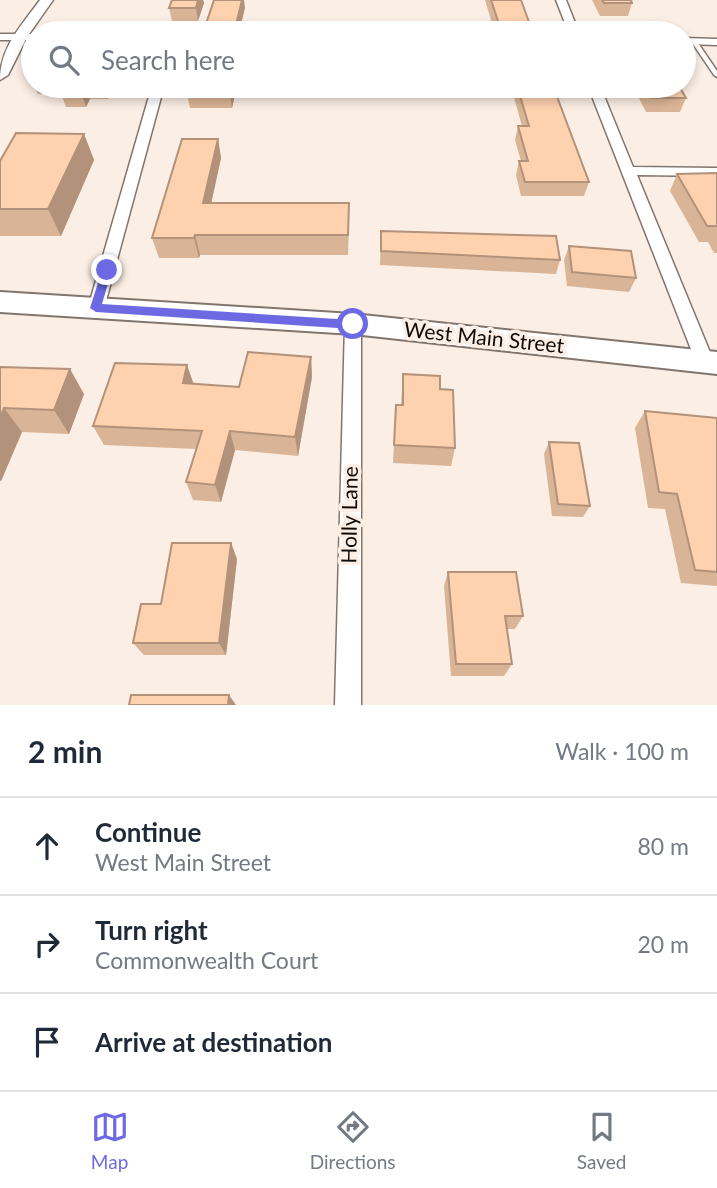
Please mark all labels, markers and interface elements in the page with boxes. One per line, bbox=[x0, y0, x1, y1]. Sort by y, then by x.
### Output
search box bbox=[21, 21, 696, 98]
icon: search bbox=[45, 41, 83, 79]
text: Search here bbox=[101, 44, 235, 76]
route end bbox=[91, 254, 122, 285]
route start bbox=[337, 308, 368, 339]
street label: West Main Street bbox=[403, 316, 566, 357]
street label: Holly Lane bbox=[335, 466, 362, 564]
text: 2 min bbox=[28, 733, 102, 769]
text: Walk · 100 m bbox=[555, 737, 689, 765]
text: Continue bbox=[95, 816, 201, 848]
icon: ahead bbox=[28, 827, 66, 865]
text: 80 m bbox=[638, 832, 689, 860]
text: West Main Street bbox=[95, 848, 271, 876]
text: Turn right bbox=[95, 914, 208, 946]
icon: right bbox=[28, 925, 66, 963]
text: 20 m bbox=[638, 930, 689, 958]
text: Commonwealth Court bbox=[95, 946, 318, 974]
icon: arrive bbox=[28, 1023, 66, 1061]
text: Arrive at destination bbox=[95, 1026, 332, 1058]
tab: Map bbox=[91, 1108, 129, 1173]
tab: Directions bbox=[310, 1108, 396, 1173]
tab: Saved bbox=[577, 1108, 626, 1173]

